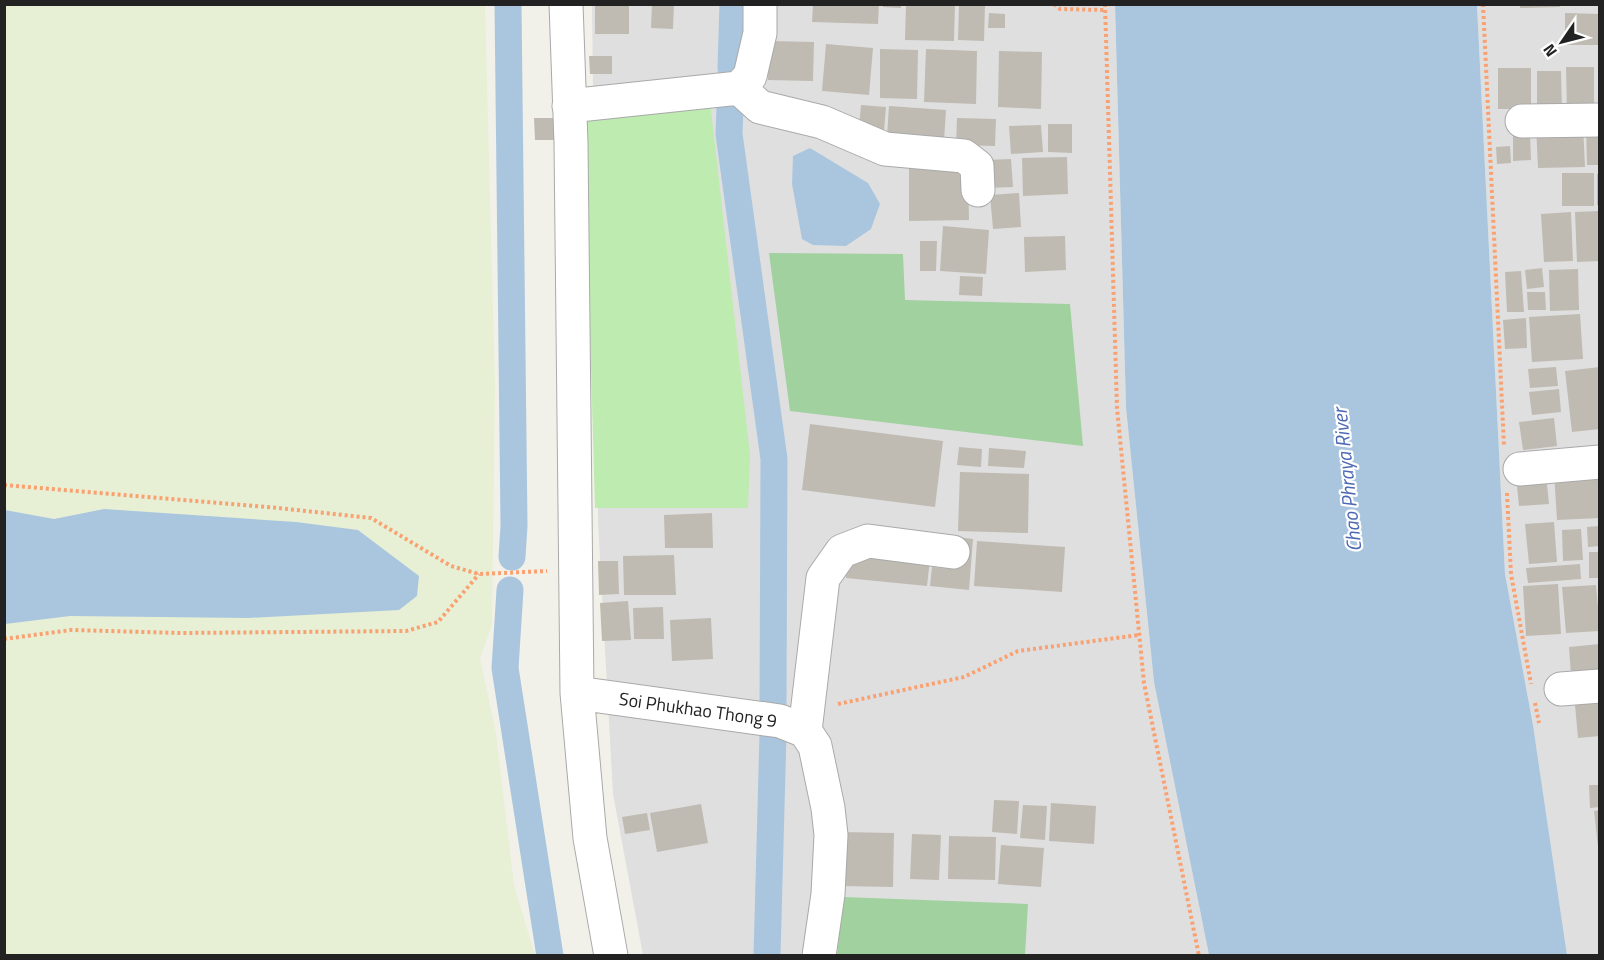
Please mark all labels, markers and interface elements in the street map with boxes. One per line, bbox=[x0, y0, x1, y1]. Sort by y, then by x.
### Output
north arrow bbox=[1532, 12, 1592, 72]
text: N bbox=[1537, 39, 1563, 62]
water label: Chao Phraya River bbox=[1323, 404, 1369, 553]
street label: Soi Phukhao Thong 9 bbox=[617, 685, 779, 734]

